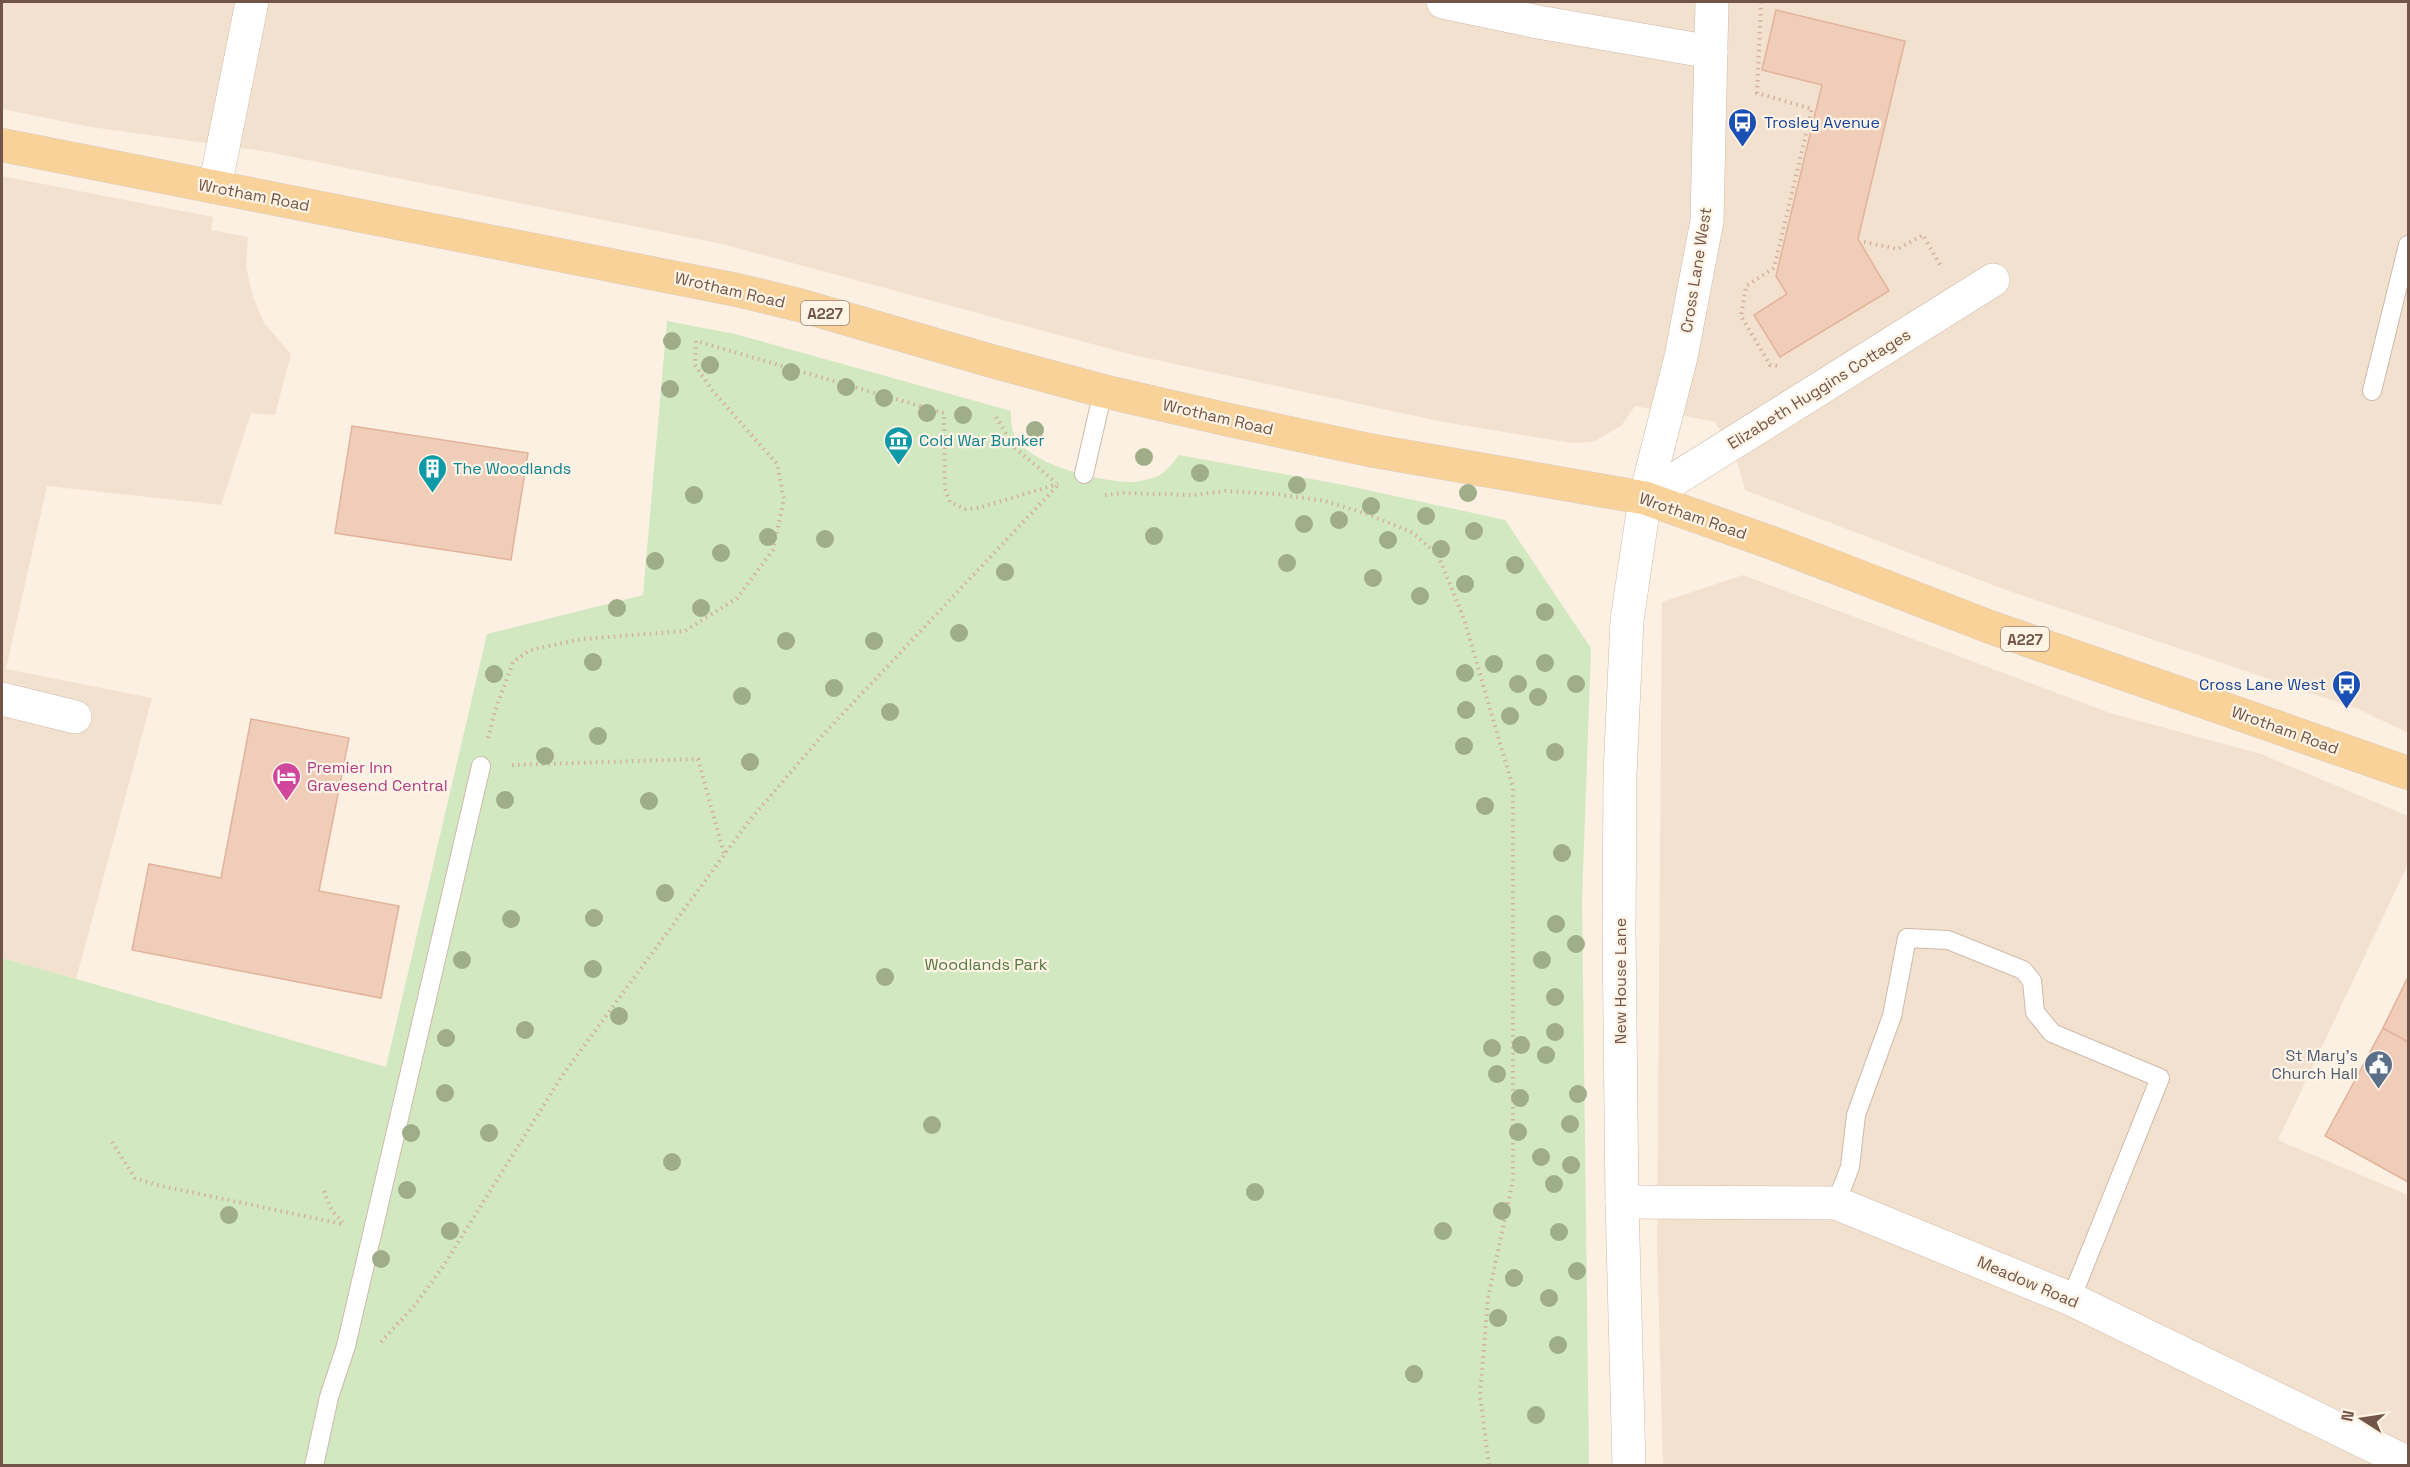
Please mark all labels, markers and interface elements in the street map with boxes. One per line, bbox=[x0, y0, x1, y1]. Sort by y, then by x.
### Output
bus stop icon: Trosley Avenue bbox=[1727, 106, 1759, 148]
place label: Trosley Avenue bbox=[1764, 112, 1880, 133]
street label: Wrotham Road bbox=[197, 174, 311, 216]
street label: Cross Lane West bbox=[1676, 206, 1716, 334]
street label: Wrotham Road bbox=[673, 267, 787, 313]
road number: A227 bbox=[801, 301, 849, 325]
street label: Elizabeth Huggins Cottages bbox=[1724, 324, 1914, 454]
street label: Wrotham Road bbox=[1161, 394, 1275, 440]
museum icon: Cold War Bunker bbox=[882, 424, 914, 466]
place label: Cold War Bunker bbox=[919, 430, 1044, 451]
building icon: The Woodlands bbox=[416, 452, 448, 494]
place label: The Woodlands bbox=[453, 458, 571, 479]
street label: Wrotham Road bbox=[1636, 488, 1750, 544]
road number: A227 bbox=[2001, 627, 2049, 651]
bus stop icon: Cross Lane West bbox=[2331, 668, 2363, 710]
place label: Cross Lane West bbox=[2199, 674, 2326, 695]
street label: Wrotham Road bbox=[2228, 701, 2342, 759]
place label: Premier Inn Gravesend Central bbox=[307, 757, 448, 796]
hotel icon: Premier Inn Gravesend Central bbox=[270, 760, 302, 802]
street label: New House Lane bbox=[1610, 918, 1631, 1044]
park label: Woodlands Park bbox=[925, 954, 1048, 975]
place label: St Mary's Church Hall bbox=[2271, 1045, 2358, 1084]
public building icon: St Mary's Church Hall bbox=[2363, 1048, 2395, 1090]
street label: Meadow Road bbox=[1974, 1251, 2082, 1313]
north arrow bbox=[2332, 1389, 2392, 1449]
text: N bbox=[2336, 1409, 2359, 1423]

